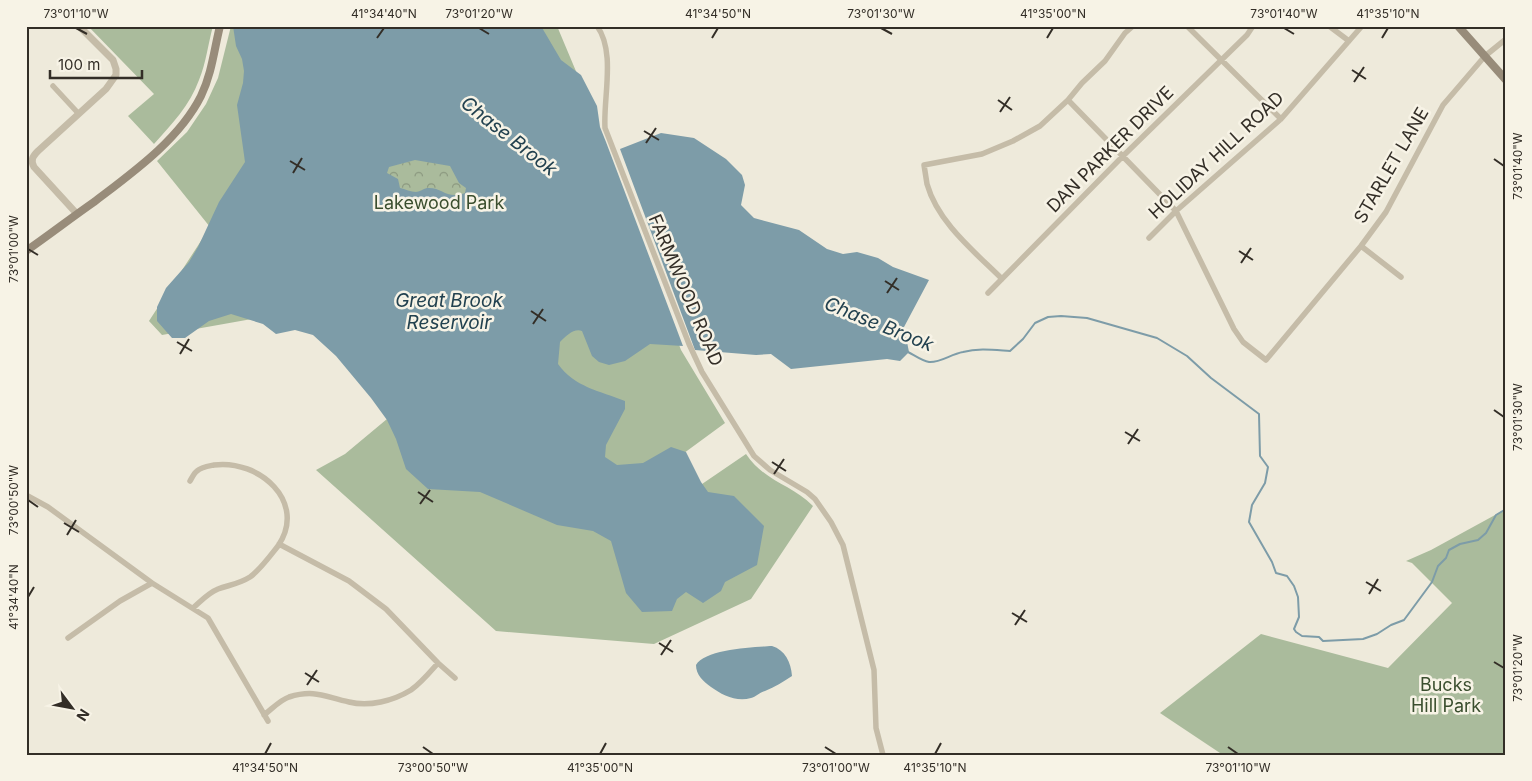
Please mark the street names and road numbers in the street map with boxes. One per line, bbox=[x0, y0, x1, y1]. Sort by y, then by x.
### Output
street label: DAN PARKER DRIVE bbox=[1043, 82, 1177, 216]
street label: HOLIDAY HILL ROAD bbox=[1144, 87, 1288, 223]
street label: STARLET LANE bbox=[1349, 103, 1433, 227]
street label: FARMWOOD ROAD bbox=[645, 211, 727, 369]

